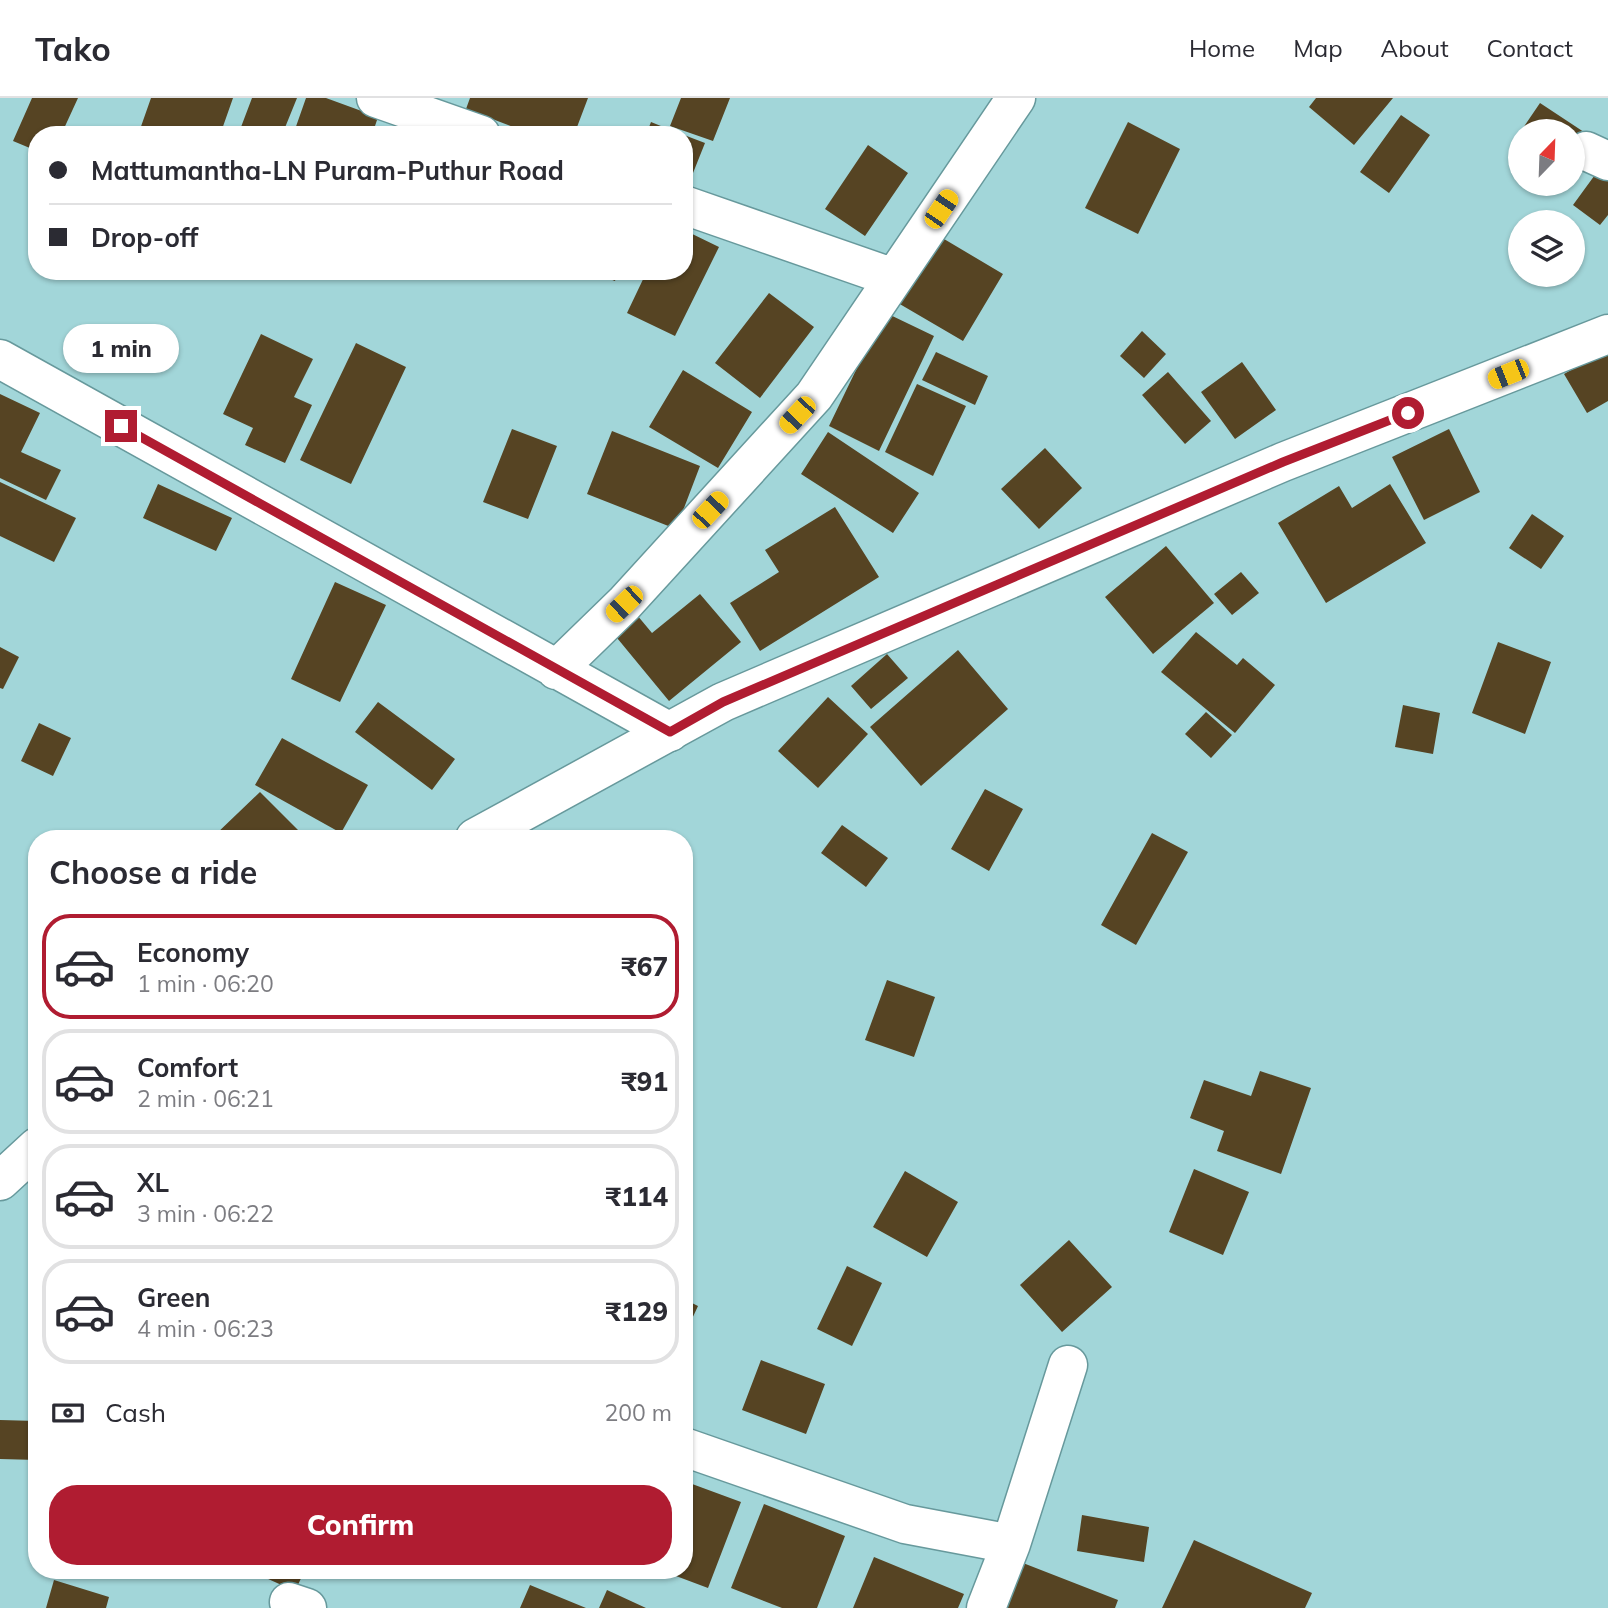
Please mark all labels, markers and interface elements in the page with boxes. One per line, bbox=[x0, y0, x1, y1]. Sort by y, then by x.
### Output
text: Tako bbox=[35, 28, 111, 69]
text: Home bbox=[1189, 33, 1255, 63]
text: Map bbox=[1293, 33, 1343, 63]
text: About bbox=[1381, 33, 1449, 63]
text: Contact bbox=[1487, 33, 1573, 63]
north arrow bbox=[1508, 119, 1586, 196]
map controls bbox=[1508, 119, 1585, 287]
text: Mattumantha-LN Puram-Puthur Road bbox=[91, 154, 564, 187]
car bbox=[921, 186, 962, 232]
button: layers bbox=[1508, 210, 1585, 287]
text: Drop-off bbox=[91, 221, 198, 254]
callout: 1 min bbox=[63, 324, 179, 374]
text: 1 min bbox=[90, 334, 152, 363]
car bbox=[1485, 356, 1532, 392]
car bbox=[775, 392, 820, 438]
route start bbox=[1392, 397, 1424, 429]
route end bbox=[105, 410, 137, 442]
car bbox=[688, 487, 733, 533]
car bbox=[602, 582, 647, 626]
text: Choose a ride bbox=[49, 852, 257, 892]
icon: car bbox=[53, 935, 116, 998]
text: Economy bbox=[137, 936, 249, 969]
text: ₹67 bbox=[621, 950, 668, 983]
text: 1 min · 06:20 bbox=[137, 969, 274, 998]
icon: car bbox=[53, 1050, 116, 1113]
text: Comfort bbox=[137, 1051, 238, 1084]
text: ₹91 bbox=[621, 1065, 668, 1098]
text: 2 min · 06:21 bbox=[137, 1084, 274, 1113]
icon: car bbox=[53, 1165, 116, 1228]
text: XL bbox=[137, 1166, 169, 1199]
text: ₹114 bbox=[606, 1180, 668, 1213]
text: 3 min · 06:22 bbox=[137, 1199, 274, 1228]
icon: car bbox=[53, 1280, 116, 1343]
text: Green bbox=[137, 1281, 210, 1314]
text: ₹129 bbox=[606, 1295, 668, 1328]
text: 4 min · 06:23 bbox=[137, 1314, 274, 1343]
icon: cash bbox=[49, 1394, 87, 1432]
text: Cash bbox=[105, 1396, 166, 1429]
text: 200 m bbox=[604, 1398, 672, 1427]
button: Confirm bbox=[49, 1485, 672, 1565]

